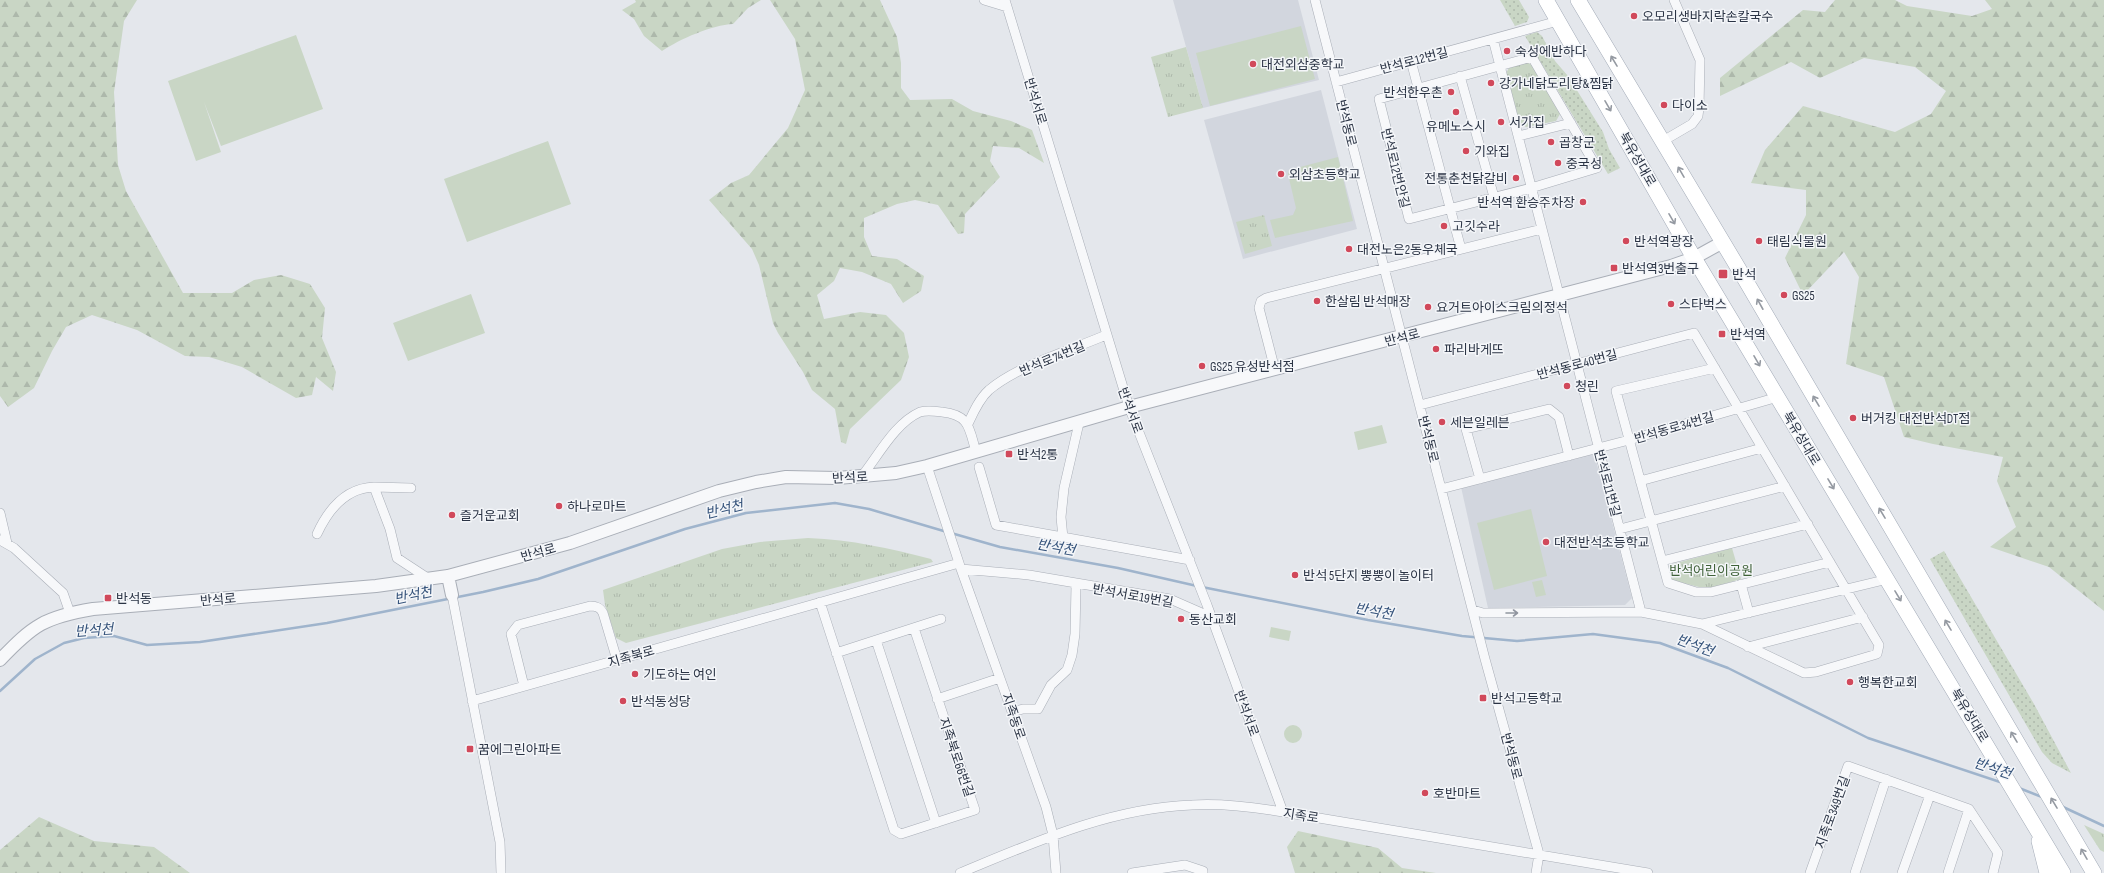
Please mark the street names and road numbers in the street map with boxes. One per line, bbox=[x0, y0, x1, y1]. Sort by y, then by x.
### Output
street label: 반석로12번길 bbox=[1378, 44, 1450, 78]
street label: 반석서로 bbox=[1020, 76, 1050, 127]
street label: 반석동로 bbox=[1332, 98, 1360, 148]
street label: 반석로12번안길 bbox=[1377, 127, 1413, 210]
street label: 북유성대로 bbox=[1615, 130, 1659, 189]
street label: 반석로 bbox=[1383, 326, 1422, 350]
street label: 반석로74번길 bbox=[1017, 338, 1088, 380]
street label: 반석동로40번길 bbox=[1535, 346, 1619, 383]
street label: 반석서로 bbox=[1114, 385, 1146, 436]
street label: 반석동로34번길 bbox=[1632, 409, 1716, 447]
street label: 북유성대로 bbox=[1779, 409, 1823, 468]
street label: 반석동로 bbox=[1414, 414, 1442, 464]
street label: 반석로11번길 bbox=[1590, 448, 1624, 519]
street label: 반석로 bbox=[832, 469, 868, 487]
street label: 반석로 bbox=[519, 540, 558, 566]
street label: 반석서로19번길 bbox=[1091, 581, 1175, 611]
street label: 반석로 bbox=[200, 590, 237, 610]
street label: 지족북로 bbox=[606, 643, 657, 671]
street label: 북유성대로 bbox=[1947, 686, 1991, 745]
street label: 반석서로 bbox=[1230, 688, 1262, 739]
street label: 지족동로 bbox=[998, 691, 1028, 742]
street label: 지족북로66번길 bbox=[935, 715, 977, 799]
street label: 반석동로 bbox=[1497, 731, 1525, 781]
street label: 지족로349번길 bbox=[1812, 774, 1854, 851]
street label: 지족로 bbox=[1282, 805, 1320, 827]

